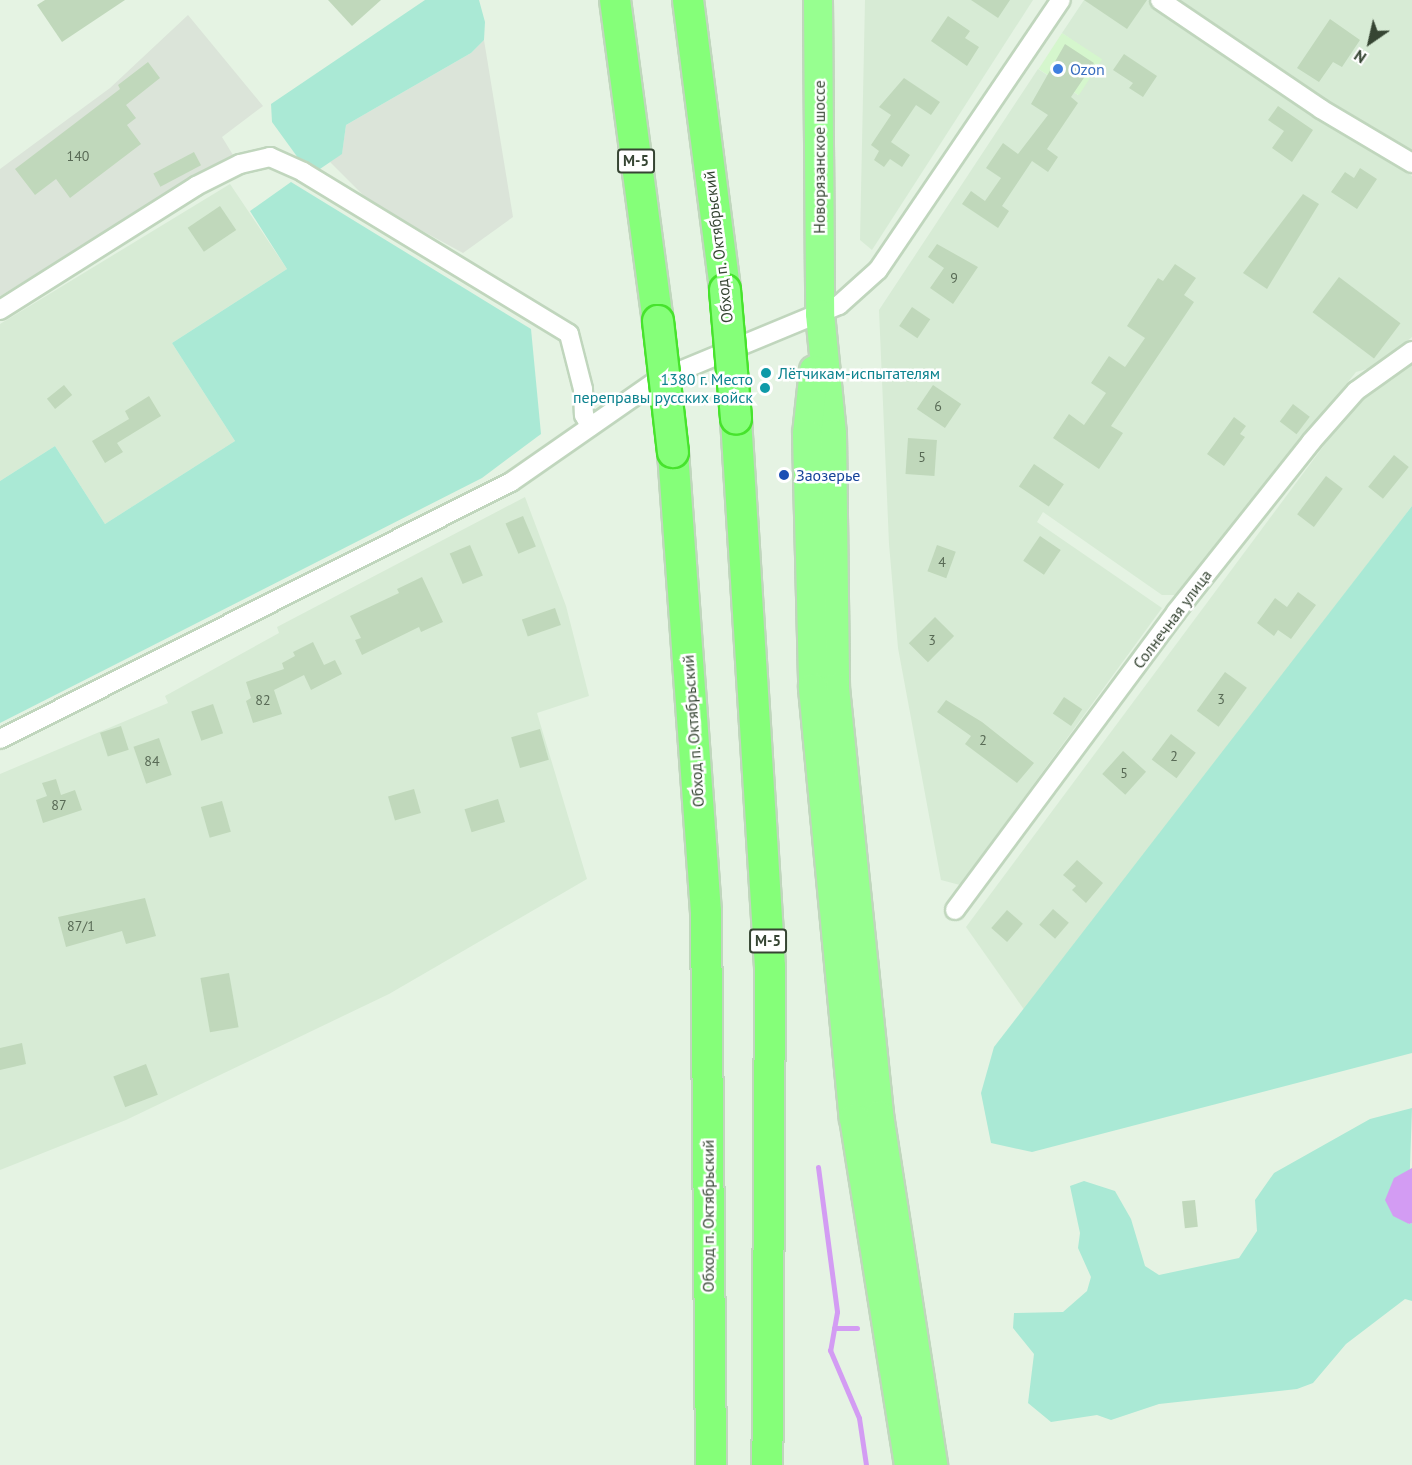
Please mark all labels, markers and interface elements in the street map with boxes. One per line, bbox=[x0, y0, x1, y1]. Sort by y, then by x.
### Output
north arrow bbox=[1340, 12, 1400, 72]
text: N bbox=[1350, 46, 1370, 68]
place label: Ozon bbox=[1070, 59, 1105, 79]
marker: Ozon bbox=[1051, 62, 1065, 76]
street label: Новорязанское шоссе bbox=[809, 80, 829, 234]
house number: 140 bbox=[67, 148, 89, 164]
road number: М-5 bbox=[616, 149, 656, 173]
street label: Обход п. Октябрьский bbox=[699, 169, 737, 325]
house number: 9 bbox=[950, 270, 958, 286]
place label: Лётчикам-испытателям bbox=[778, 363, 940, 383]
marker: Лётчикам-испытателям bbox=[759, 366, 773, 380]
place label: 1380 г. Место переправы русских войск bbox=[573, 369, 753, 407]
marker: 1380 г. Место переправы русских войск bbox=[758, 381, 772, 395]
house number: 6 bbox=[934, 398, 942, 414]
house number: 5 bbox=[918, 449, 926, 465]
place label: Заозерье bbox=[796, 465, 860, 485]
marker: Заозерье bbox=[777, 468, 791, 482]
house number: 4 bbox=[938, 554, 946, 570]
street label: Солнечная улица bbox=[1129, 566, 1215, 672]
house number: 3 bbox=[928, 632, 936, 648]
street label: Обход п. Октябрьский bbox=[678, 653, 708, 809]
house number: 3 bbox=[1217, 691, 1225, 707]
house number: 82 bbox=[255, 692, 271, 708]
house number: 2 bbox=[979, 732, 987, 748]
house number: 2 bbox=[1170, 748, 1178, 764]
house number: 84 bbox=[144, 753, 160, 769]
house number: 5 bbox=[1120, 765, 1128, 781]
house number: 87 bbox=[51, 797, 67, 813]
house number: 87/1 bbox=[67, 918, 95, 934]
road number: М-5 bbox=[748, 929, 788, 953]
street label: Обход п. Октябрьский bbox=[698, 1139, 718, 1293]

